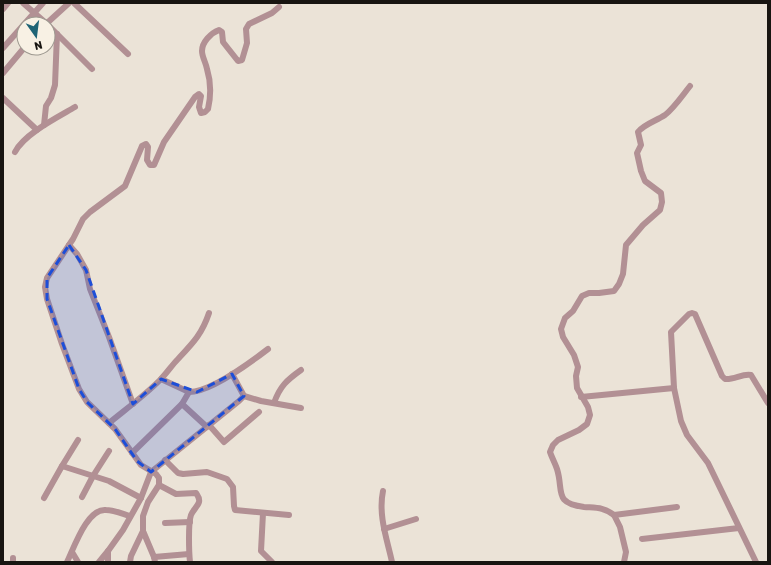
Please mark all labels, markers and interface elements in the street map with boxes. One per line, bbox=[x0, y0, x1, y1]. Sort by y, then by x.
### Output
north arrow bbox=[16, 16, 56, 56]
text: N bbox=[33, 38, 44, 53]

